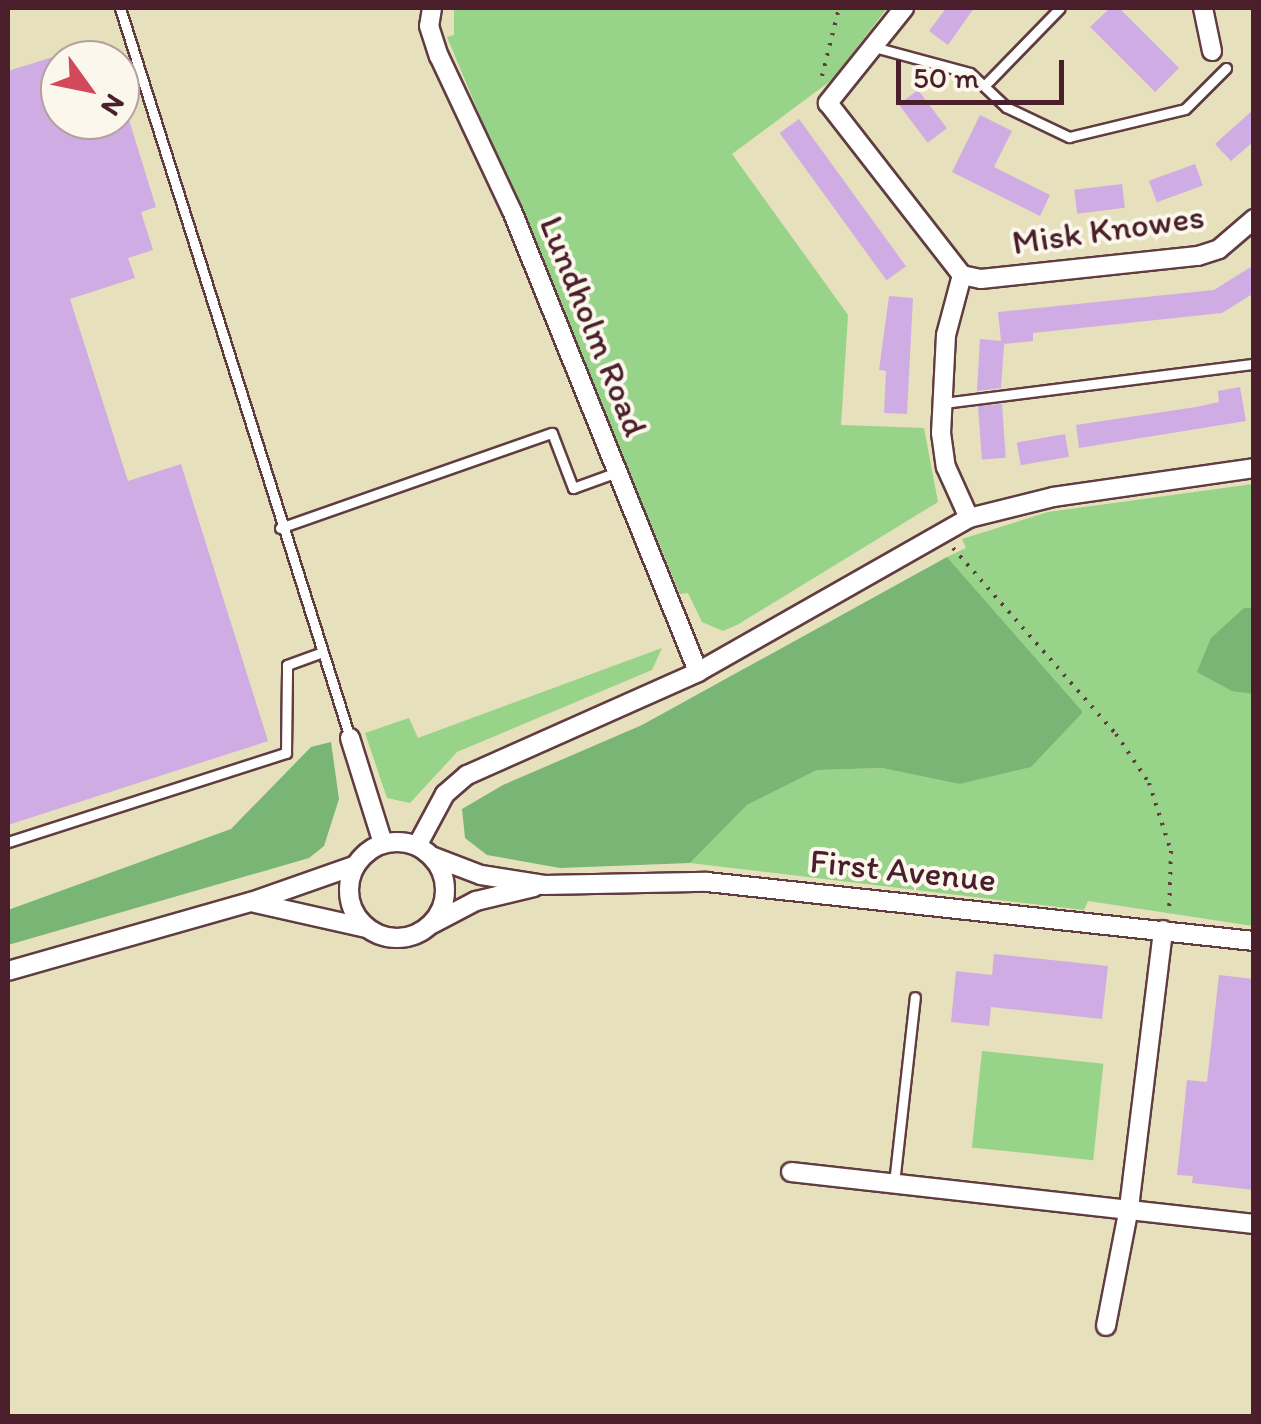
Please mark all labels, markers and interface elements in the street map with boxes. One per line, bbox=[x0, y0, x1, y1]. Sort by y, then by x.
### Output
north arrow bbox=[40, 40, 140, 140]
scale bar bbox=[901, 40, 1068, 102]
text: 50 m bbox=[913, 59, 979, 96]
text: N bbox=[94, 88, 133, 122]
street label: Misk Knowes bbox=[1009, 195, 1207, 263]
street label: Lundholm Road bbox=[531, 210, 657, 442]
street label: First Avenue bbox=[808, 839, 998, 901]

